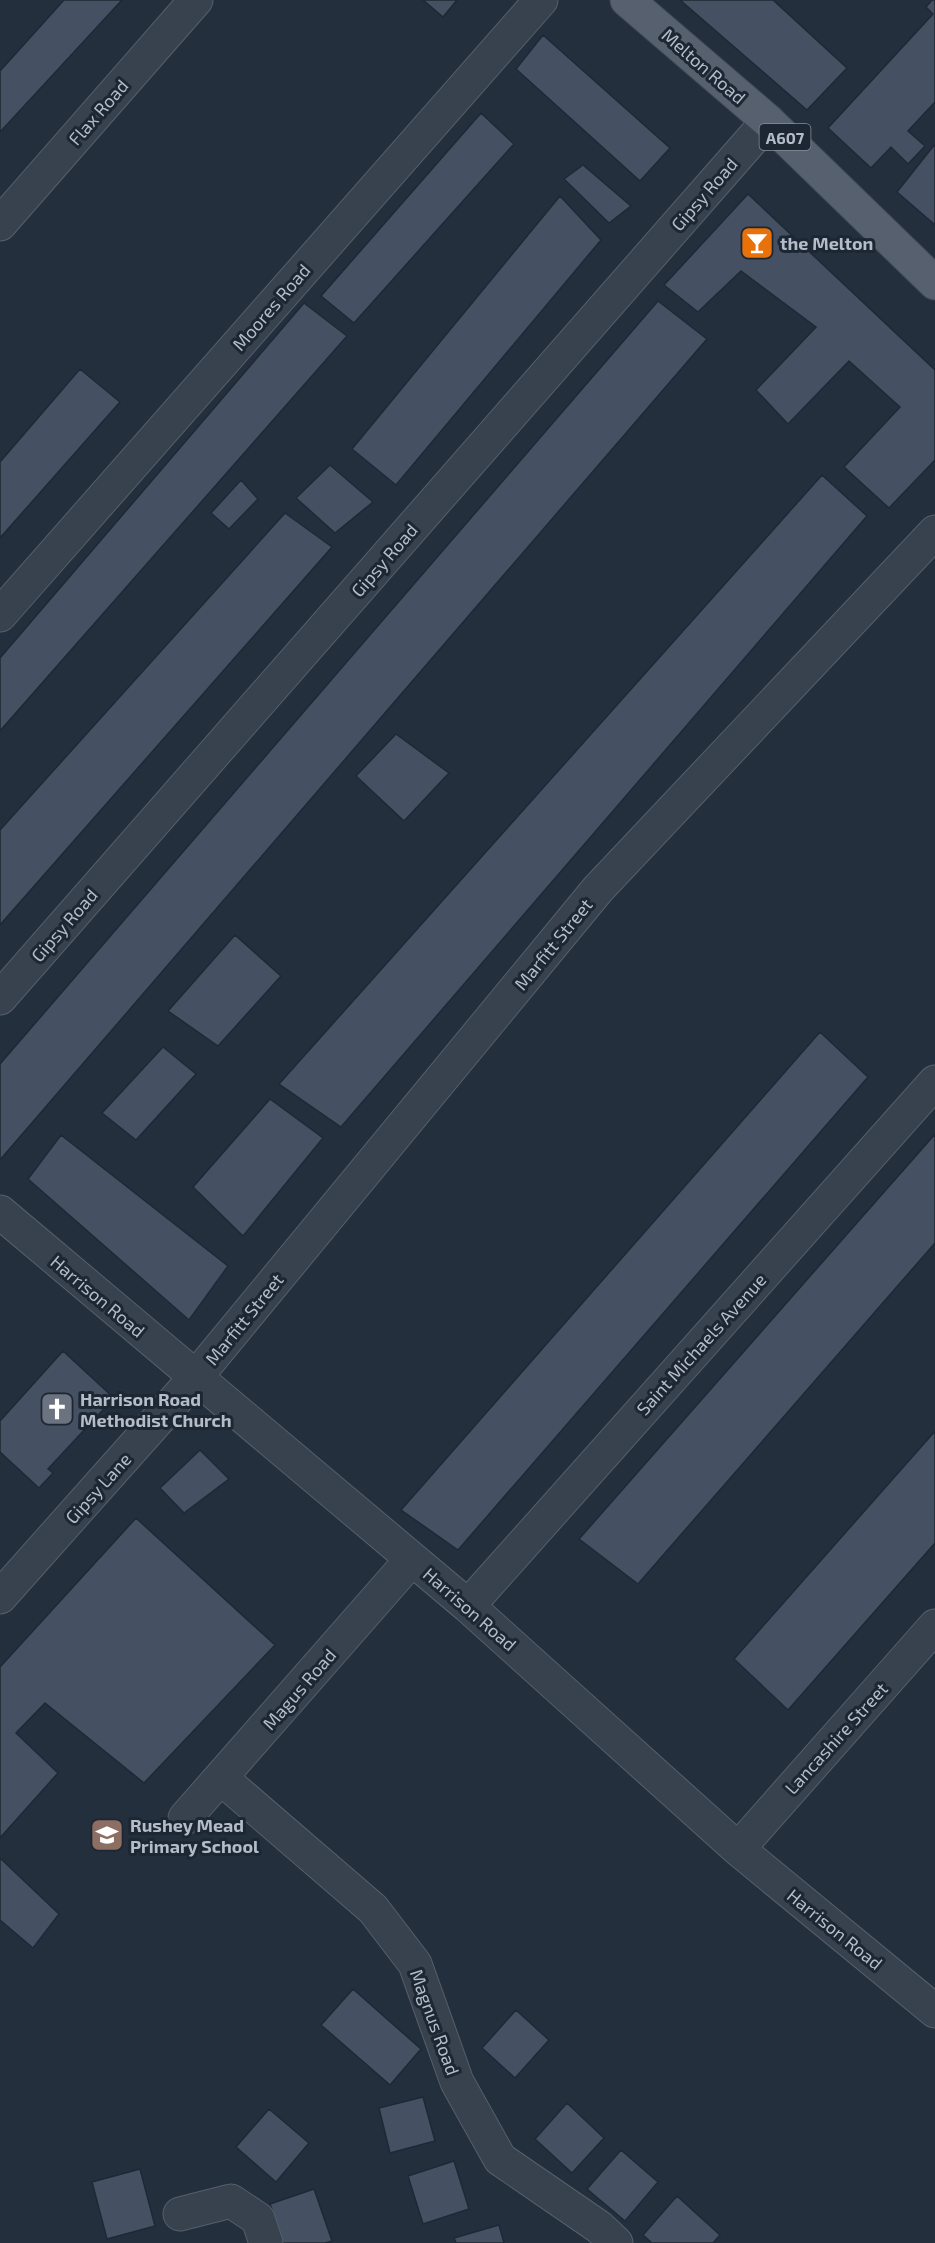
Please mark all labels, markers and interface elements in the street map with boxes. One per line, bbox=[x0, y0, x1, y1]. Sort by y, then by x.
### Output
street label: Melton Road bbox=[658, 24, 750, 108]
street label: Flax Road bbox=[63, 75, 133, 149]
road number: A607 bbox=[760, 124, 810, 150]
street label: Gipsy Road bbox=[666, 153, 742, 235]
bar icon: the Melton bbox=[739, 225, 775, 261]
place label: the Melton bbox=[780, 232, 873, 254]
street label: Moores Road bbox=[227, 259, 315, 355]
street label: Gipsy Road bbox=[346, 519, 422, 601]
street label: Gipsy Road bbox=[26, 884, 102, 966]
street label: Marfitt Street bbox=[509, 894, 597, 994]
street label: Harrison Road bbox=[46, 1250, 150, 1342]
street label: Marfitt Street bbox=[200, 1269, 288, 1369]
street label: Saint Michaels Avenue bbox=[632, 1269, 770, 1419]
place label: Harrison Road Methodist Church bbox=[80, 1388, 232, 1431]
church icon: Harrison Road Methodist Church bbox=[39, 1391, 75, 1427]
street label: Gipsy Lane bbox=[60, 1448, 136, 1528]
street label: Harrison Road bbox=[419, 1563, 521, 1655]
street label: Magus Road bbox=[258, 1644, 340, 1734]
street label: Lancashire Street bbox=[780, 1677, 892, 1799]
place label: Rushey Mead Primary School bbox=[130, 1814, 259, 1857]
school or university icon: Rushey Mead Primary School bbox=[89, 1817, 125, 1853]
street label: Harrison Road bbox=[783, 1884, 887, 1974]
street label: Magnus Road bbox=[406, 1966, 464, 2078]

